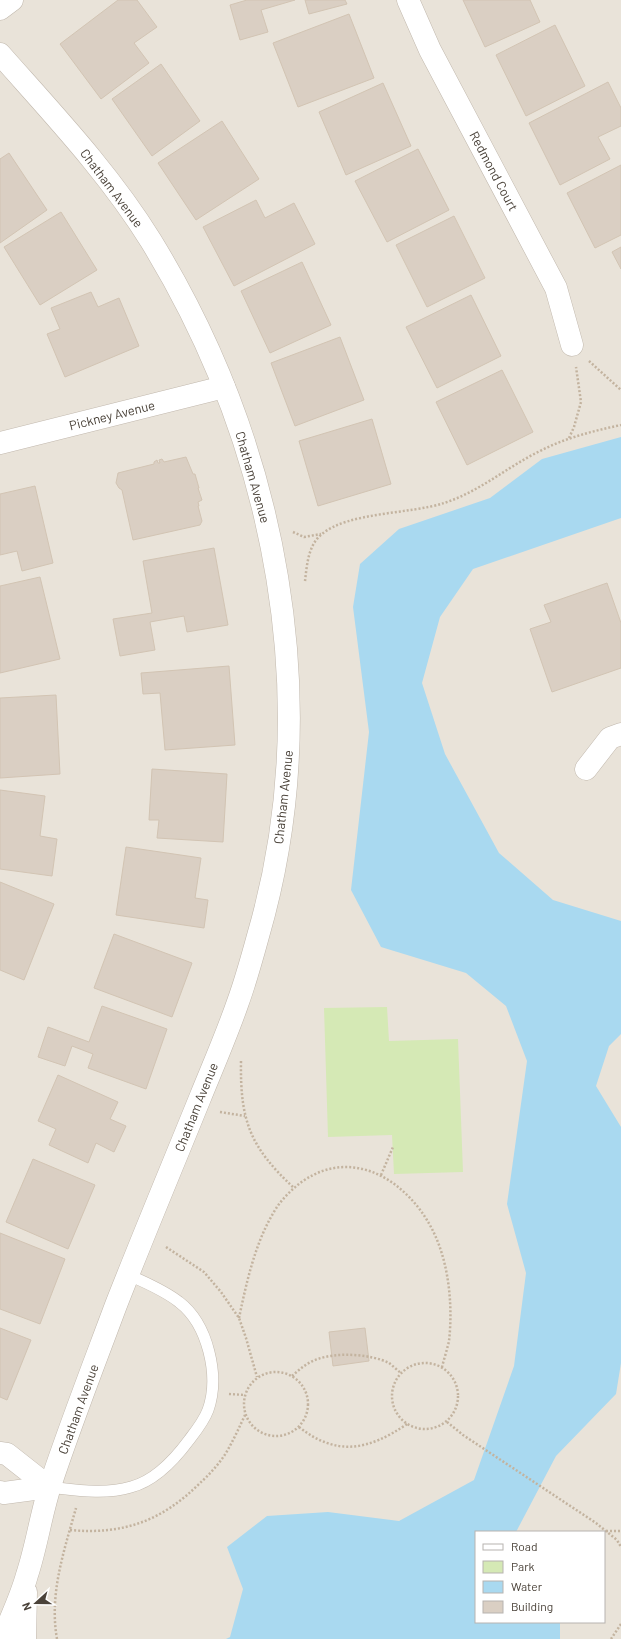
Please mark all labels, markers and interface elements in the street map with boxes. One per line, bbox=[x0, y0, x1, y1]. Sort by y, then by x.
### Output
street label: Redmond Court bbox=[466, 128, 522, 214]
street label: Chatham Avenue bbox=[77, 145, 147, 231]
street label: Pickney Avenue bbox=[67, 397, 157, 433]
street label: Chatham Avenue bbox=[232, 429, 274, 525]
street label: Chatham Avenue bbox=[270, 749, 296, 845]
street label: Chatham Avenue bbox=[171, 1060, 221, 1154]
street label: Chatham Avenue bbox=[54, 1362, 102, 1456]
legend bbox=[475, 1531, 605, 1623]
text: Road bbox=[511, 1539, 538, 1553]
text: Park bbox=[511, 1559, 535, 1573]
text: Water bbox=[511, 1579, 543, 1593]
north arrow bbox=[16, 1583, 56, 1623]
text: Building bbox=[511, 1599, 553, 1613]
text: N bbox=[19, 1601, 34, 1613]

